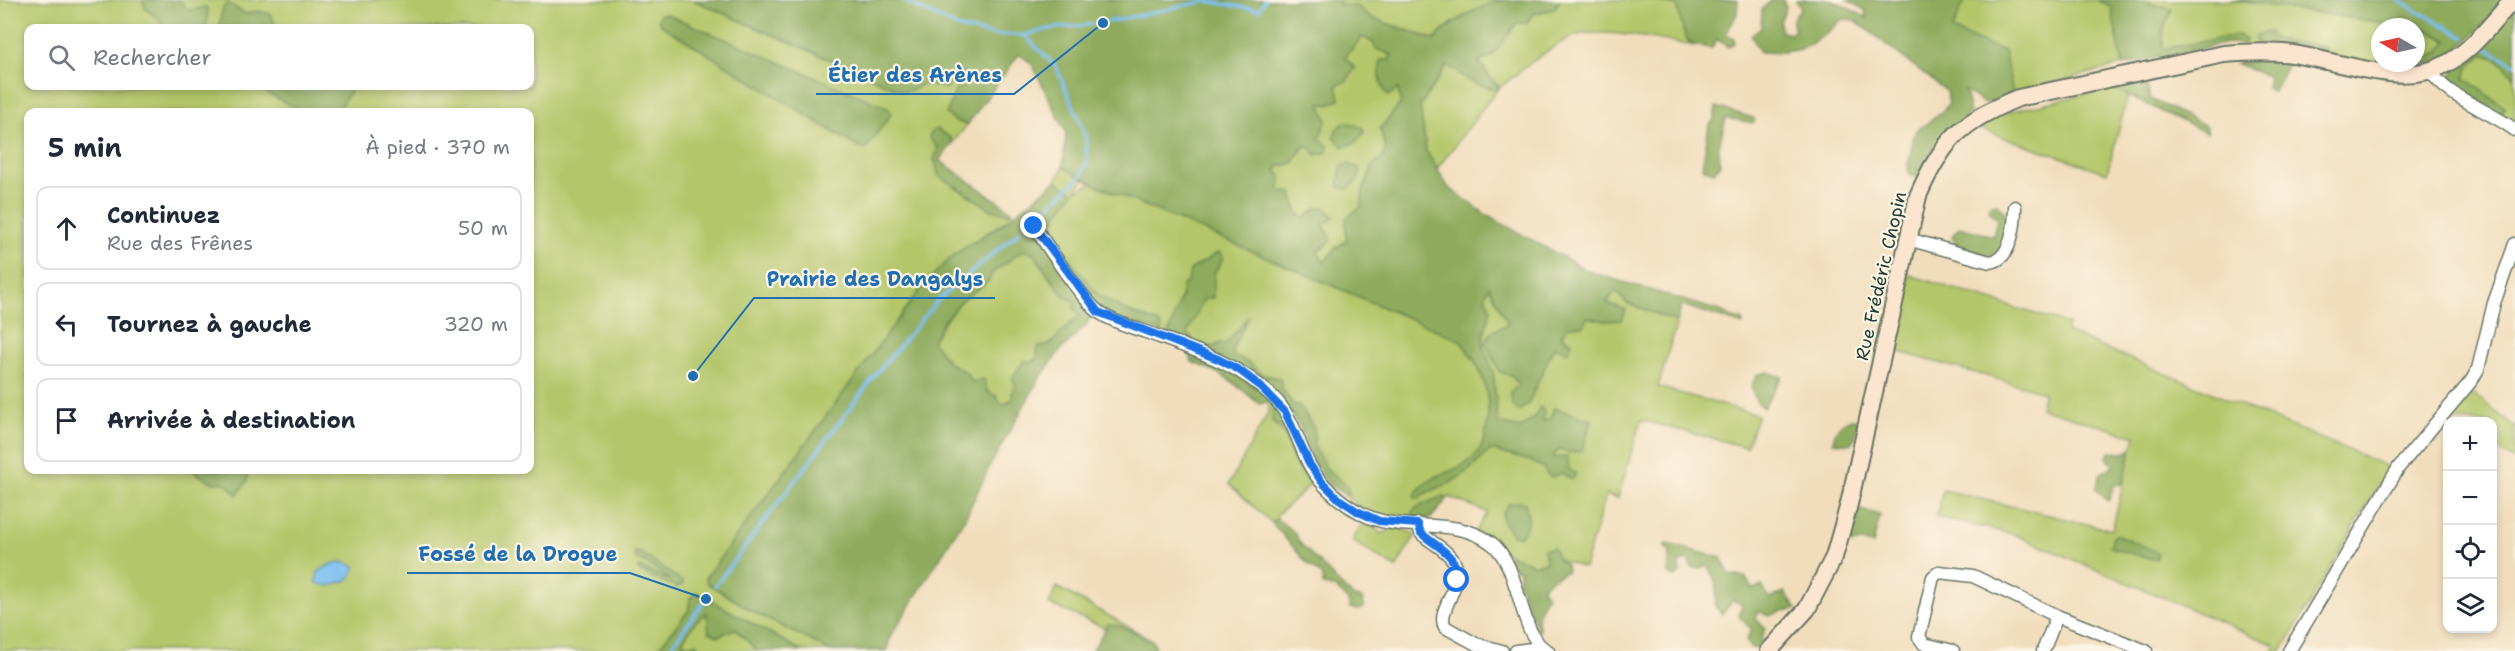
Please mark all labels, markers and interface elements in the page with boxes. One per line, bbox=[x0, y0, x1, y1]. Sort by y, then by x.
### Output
north arrow bbox=[2371, 18, 2425, 72]
search box bbox=[24, 24, 534, 90]
icon: search bbox=[45, 41, 78, 74]
text: Rechercher bbox=[93, 43, 212, 72]
callout: Étier des Arènes bbox=[816, 56, 1014, 94]
text: Étier des Arènes bbox=[828, 60, 1002, 88]
text: 5 min bbox=[48, 130, 122, 165]
text: À pied · 370 m bbox=[365, 134, 510, 160]
street label: Rue Frédéric Chopin bbox=[1850, 189, 1912, 363]
text: Continuez bbox=[107, 201, 220, 230]
icon: ahead bbox=[50, 212, 83, 245]
route end bbox=[1020, 212, 1046, 238]
text: 50 m bbox=[458, 215, 508, 241]
text: Rue des Frênes bbox=[107, 230, 253, 256]
callout: Prairie des Dangalys bbox=[754, 260, 995, 298]
text: Prairie des Dangalys bbox=[767, 266, 983, 292]
icon: left bbox=[50, 308, 83, 341]
text: Tournez à gauche bbox=[107, 310, 312, 339]
text: 320 m bbox=[444, 311, 508, 337]
icon: arrive bbox=[50, 404, 83, 437]
text: Arrivée à destination bbox=[107, 406, 355, 435]
map controls bbox=[2443, 417, 2497, 633]
button: + bbox=[2443, 417, 2497, 471]
button: − bbox=[2443, 471, 2497, 525]
button: locate bbox=[2443, 525, 2497, 579]
callout: Fossé de la Drogue bbox=[407, 535, 630, 573]
text: Fossé de la Drogue bbox=[419, 541, 617, 567]
route start bbox=[1443, 566, 1469, 592]
button: layers bbox=[2443, 579, 2497, 633]

